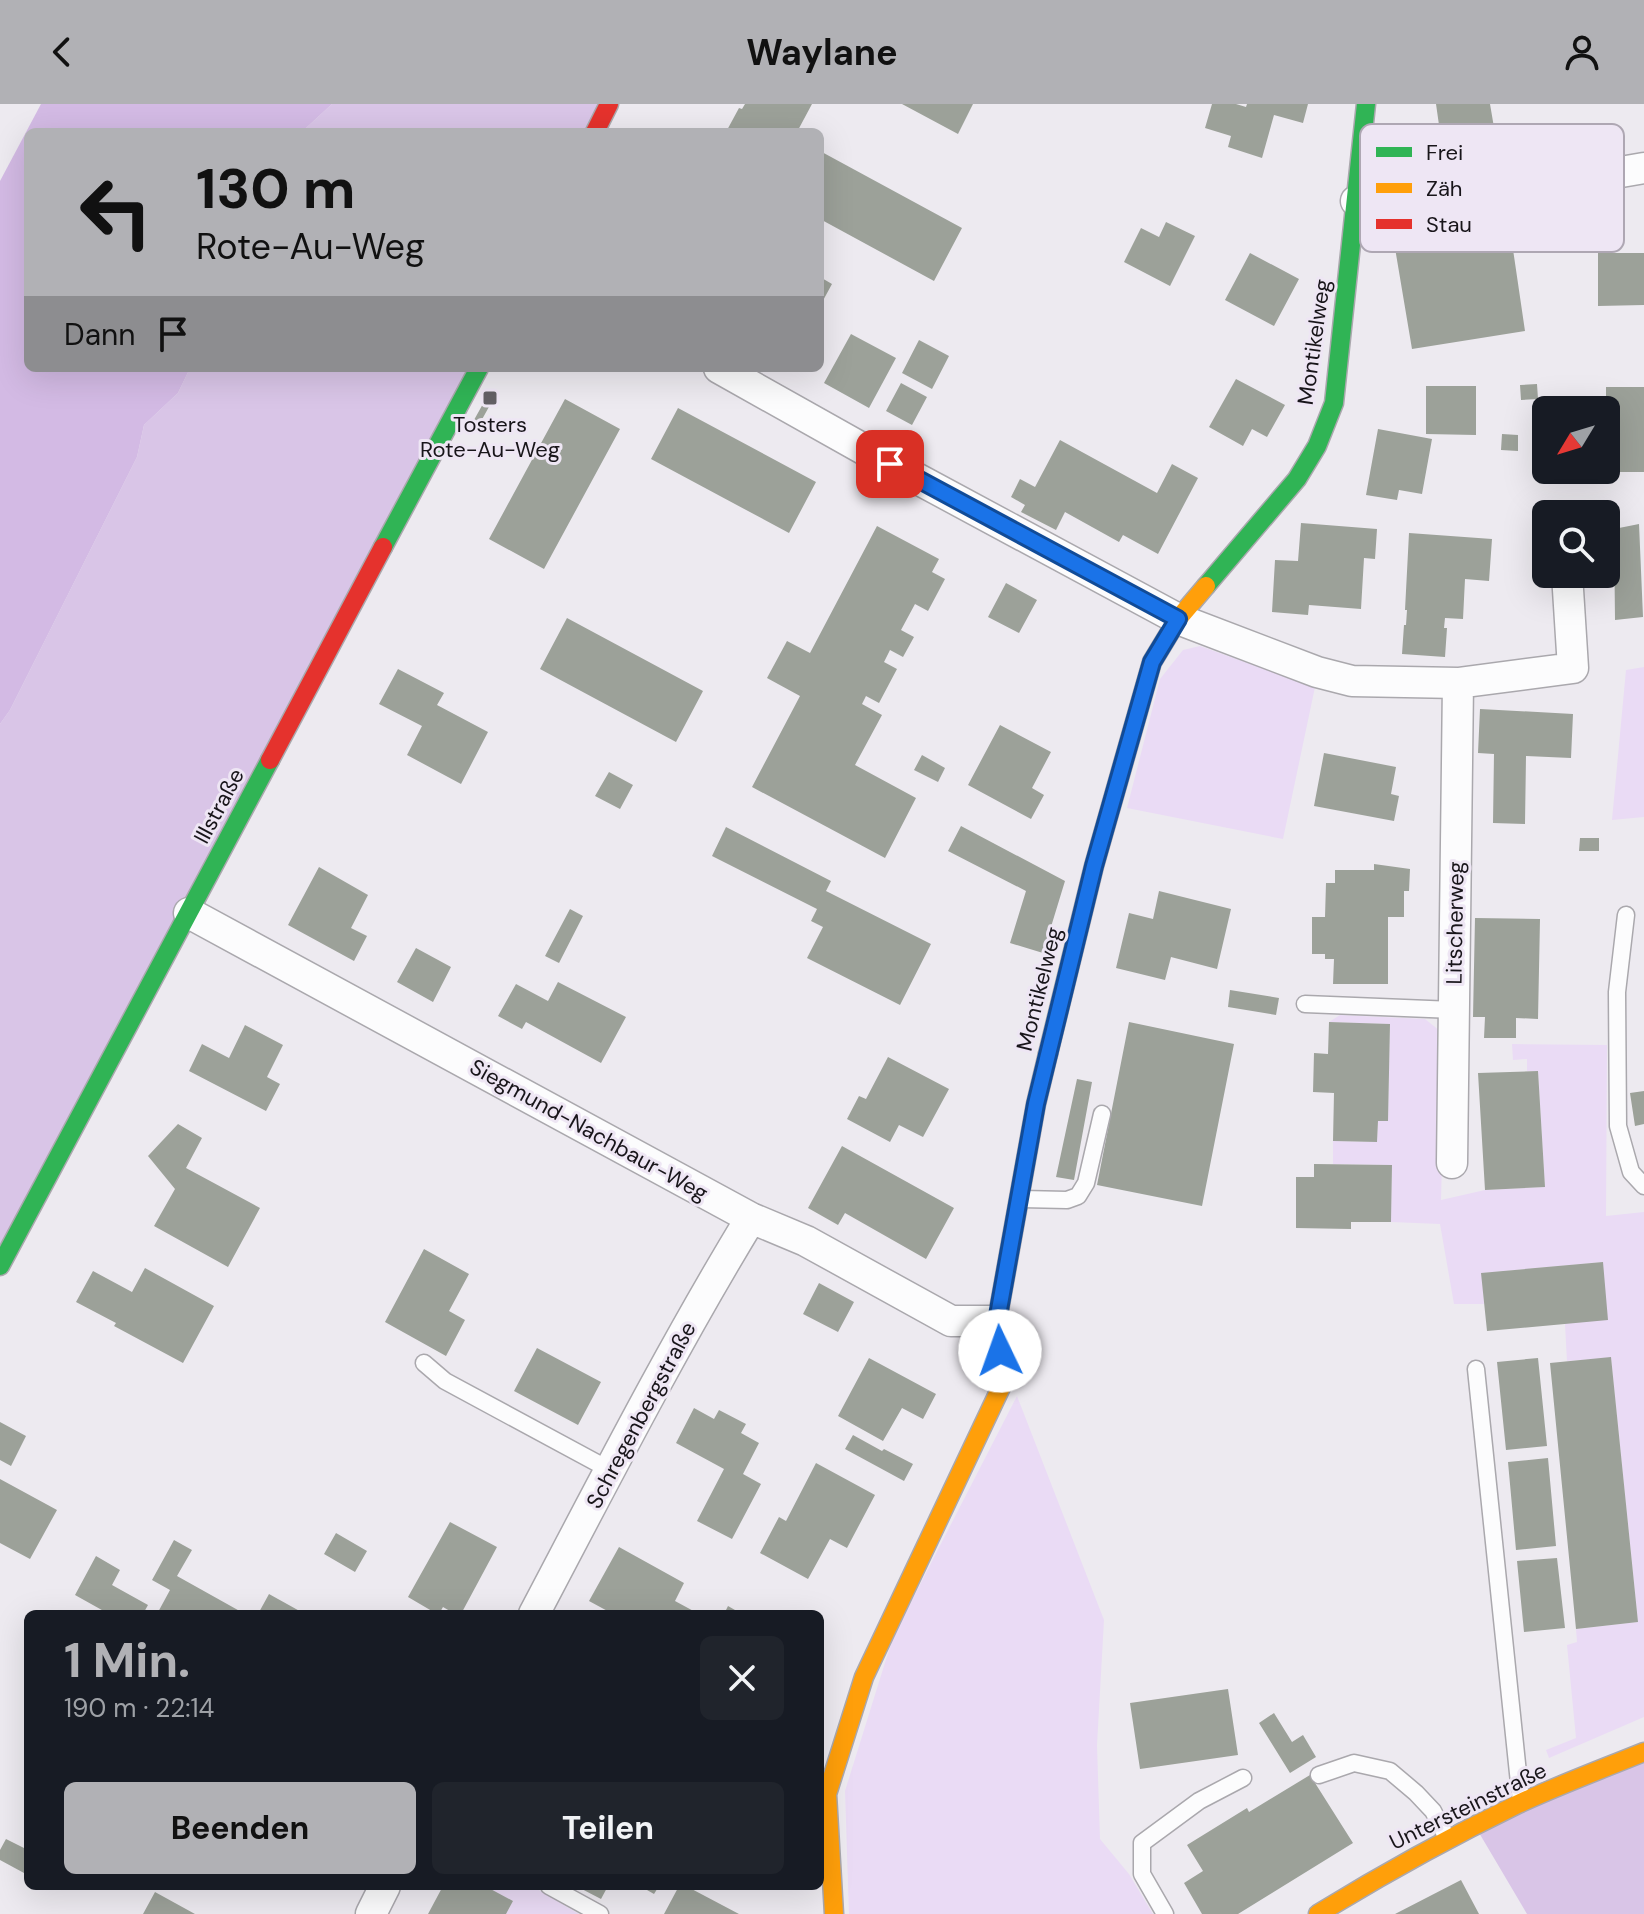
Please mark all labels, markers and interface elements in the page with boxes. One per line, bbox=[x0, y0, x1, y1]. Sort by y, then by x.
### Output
text: Waylane bbox=[746, 29, 898, 76]
icon: back bbox=[40, 30, 84, 74]
icon: person bbox=[1560, 30, 1604, 74]
legend bbox=[1360, 124, 1624, 252]
text: Frei bbox=[1426, 138, 1463, 167]
text: 130 m bbox=[196, 152, 355, 225]
icon: left bbox=[64, 160, 168, 264]
text: Zäh bbox=[1426, 174, 1463, 203]
text: Stau bbox=[1426, 210, 1472, 239]
text: Rote-Au-Weg bbox=[196, 223, 425, 270]
street label: Montikelweg bbox=[1291, 277, 1337, 407]
icon: arrive bbox=[151, 312, 195, 356]
text: Dann bbox=[64, 315, 135, 354]
marker: Tosters Rote-Au-Weg bbox=[481, 389, 499, 407]
north arrow bbox=[1532, 396, 1620, 484]
map controls bbox=[1532, 396, 1620, 588]
place label: Tosters Rote-Au-Weg bbox=[420, 410, 560, 464]
pin bbox=[856, 430, 924, 498]
icon: arrive bbox=[868, 442, 912, 486]
button: search bbox=[1532, 500, 1620, 588]
street label: Illstraße bbox=[187, 763, 251, 849]
street label: Litscherweg bbox=[1439, 861, 1471, 985]
street label: Montikelweg bbox=[1010, 924, 1068, 1054]
street label: Siegmund-Nachbaur-Weg bbox=[465, 1052, 713, 1208]
position arrow bbox=[958, 1309, 1042, 1393]
street label: Schregenbergstraße bbox=[579, 1317, 703, 1513]
text: 1 Min. bbox=[64, 1629, 190, 1692]
button: close bbox=[700, 1636, 784, 1720]
text: 190 m · 22:14 bbox=[64, 1691, 214, 1725]
street label: Untersteinstraße bbox=[1385, 1755, 1551, 1857]
button: Beenden bbox=[64, 1782, 416, 1874]
button: Teilen bbox=[432, 1782, 784, 1874]

